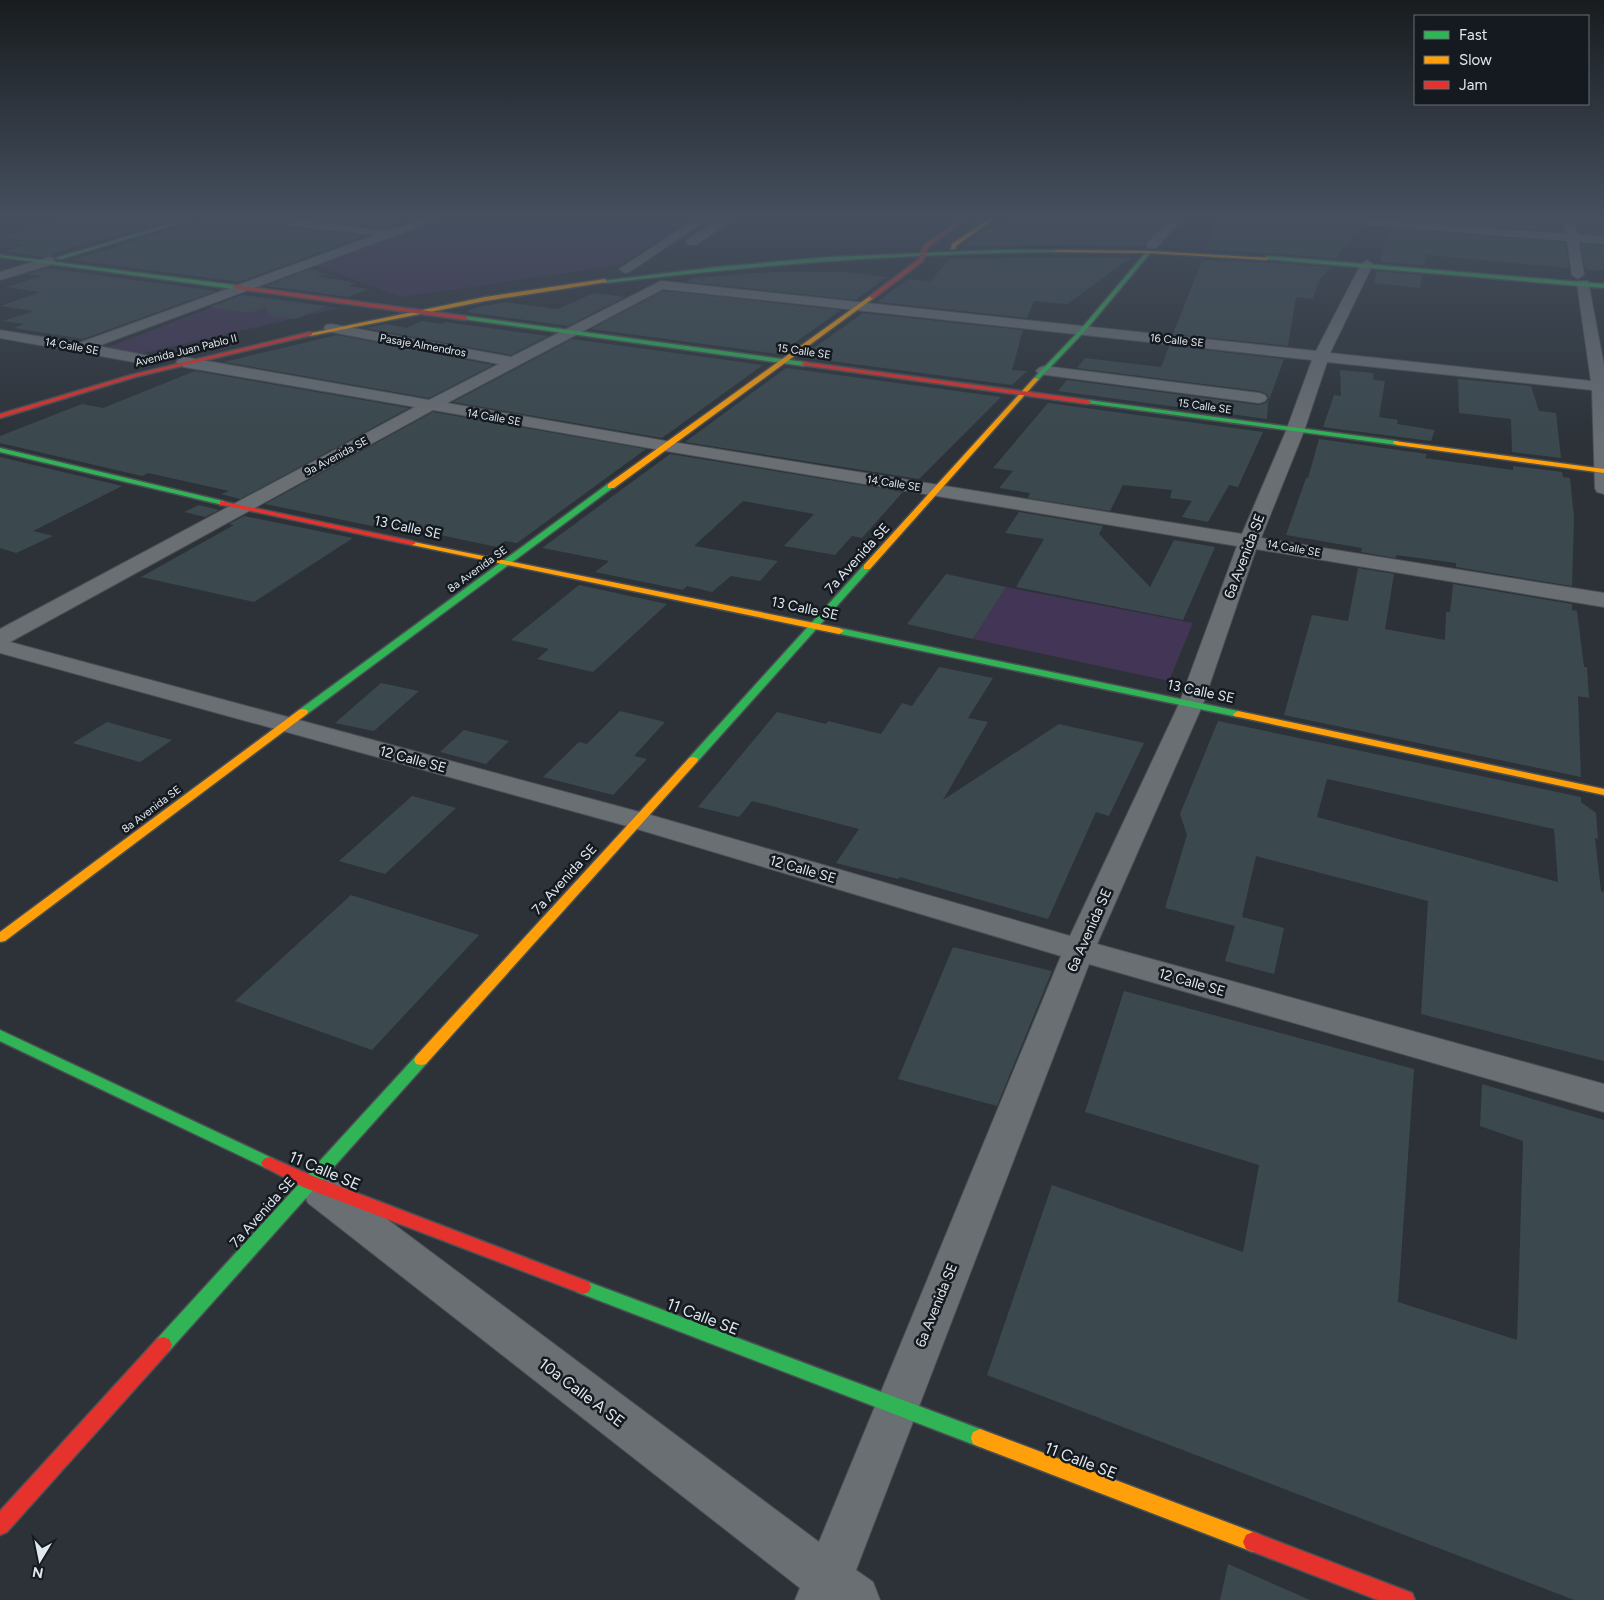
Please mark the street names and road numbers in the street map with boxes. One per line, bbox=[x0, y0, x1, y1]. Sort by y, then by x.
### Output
street label: 16 Calle SE bbox=[1149, 331, 1204, 350]
street label: Avenida Juan Pablo II bbox=[134, 332, 238, 369]
street label: Pasaje Almendros bbox=[379, 332, 467, 359]
street label: 14 Calle SE bbox=[44, 335, 100, 358]
street label: 15 Calle SE bbox=[776, 341, 832, 362]
street label: 15 Calle SE bbox=[1177, 396, 1233, 417]
street label: 14 Calle SE bbox=[466, 406, 522, 429]
street label: 9a Avenida SE bbox=[302, 434, 370, 479]
street label: 14 Calle SE bbox=[866, 473, 922, 494]
street label: 6a Avenida SE bbox=[1221, 511, 1268, 601]
street label: 13 Calle SE bbox=[373, 512, 443, 543]
street label: 7a Avenida SE bbox=[821, 520, 893, 597]
street label: 14 Calle SE bbox=[1266, 537, 1322, 560]
street label: 8a Avenida SE bbox=[445, 543, 510, 595]
street label: 13 Calle SE bbox=[770, 593, 840, 624]
street label: 13 Calle SE bbox=[1166, 676, 1236, 707]
street label: 12 Calle SE bbox=[378, 742, 448, 777]
street label: 8a Avenida SE bbox=[119, 783, 183, 836]
street label: 7a Avenida SE bbox=[528, 841, 600, 918]
street label: 12 Calle SE bbox=[768, 852, 838, 887]
street label: 6a Avenida SE bbox=[1064, 886, 1115, 974]
street label: 12 Calle SE bbox=[1157, 965, 1227, 1000]
street label: 11 Calle SE bbox=[286, 1147, 363, 1194]
street label: 7a Avenida SE bbox=[226, 1174, 298, 1251]
street label: 6a Avenida SE bbox=[912, 1261, 961, 1350]
street label: 11 Calle SE bbox=[664, 1294, 742, 1339]
street label: 10a Calle A SE bbox=[535, 1354, 628, 1431]
street label: 11 Calle SE bbox=[1042, 1438, 1120, 1483]

